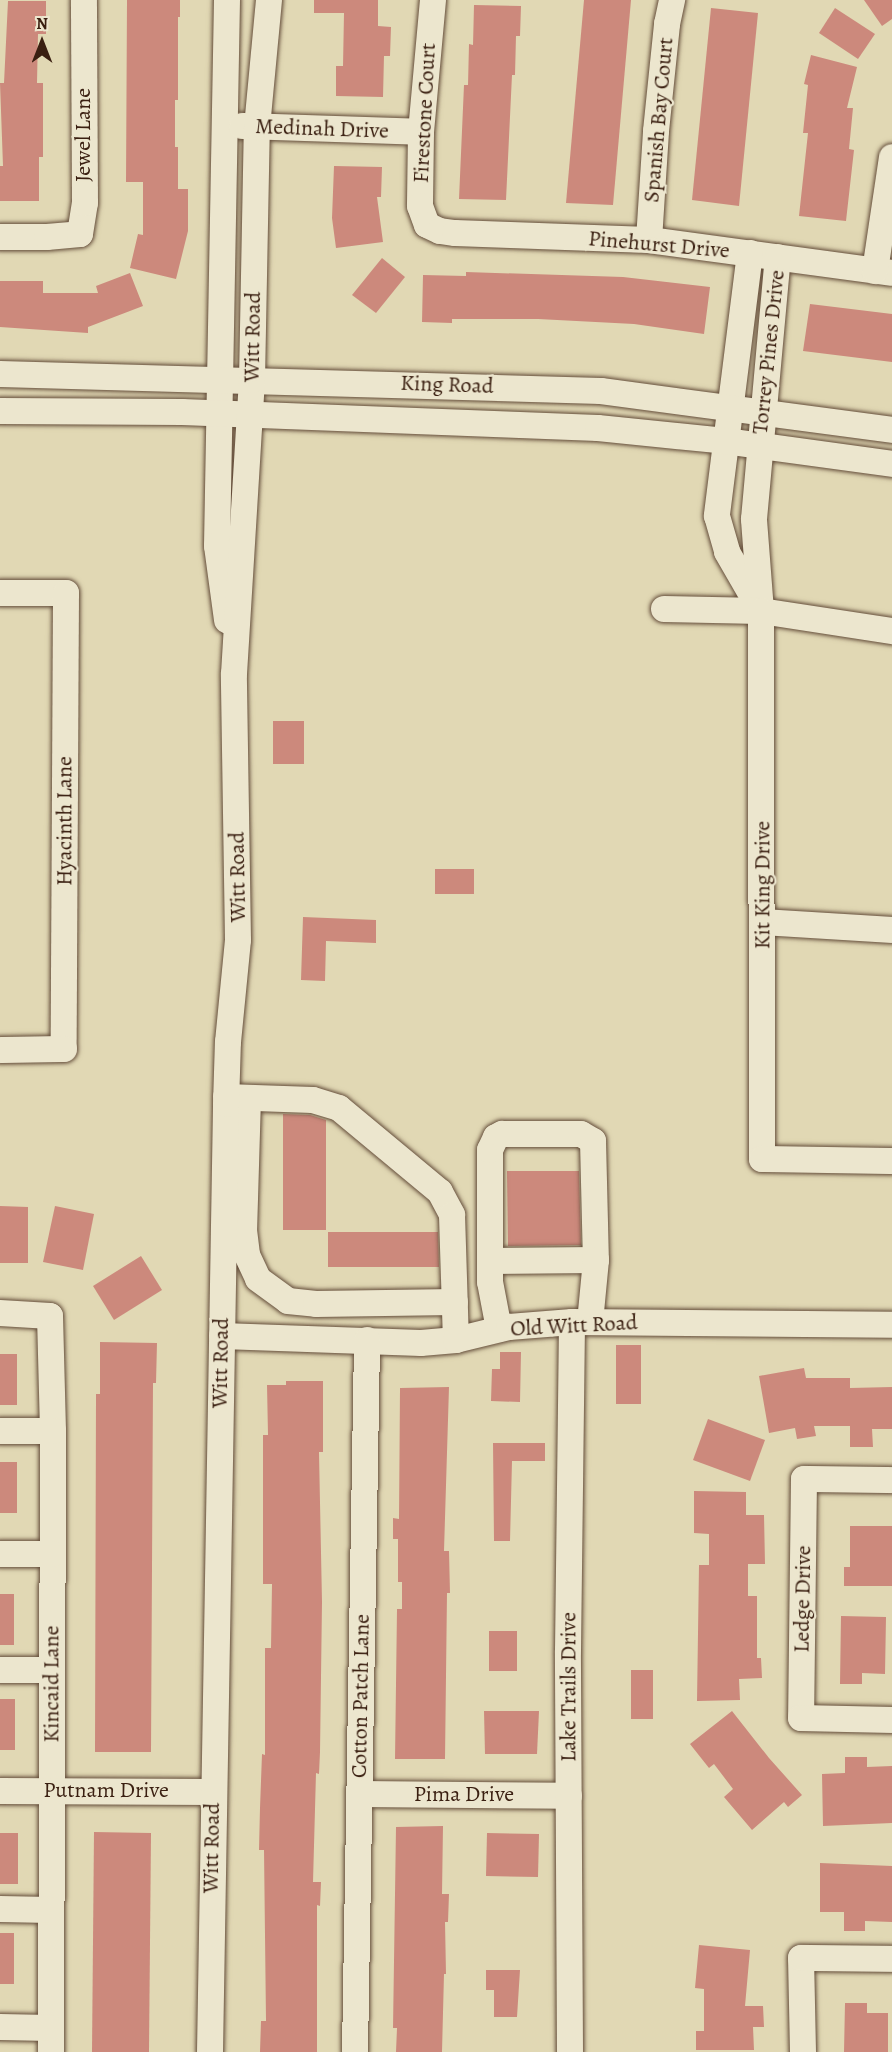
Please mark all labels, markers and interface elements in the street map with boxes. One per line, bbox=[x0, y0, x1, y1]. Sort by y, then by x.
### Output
north arrow bbox=[12, 12, 72, 72]
text: N bbox=[36, 13, 48, 35]
street label: Spanish Bay Court bbox=[639, 36, 679, 204]
street label: Firestone Court bbox=[408, 42, 442, 184]
street label: Jewel Lane bbox=[71, 88, 97, 182]
street label: Medinah Drive bbox=[255, 113, 389, 145]
street label: Pinehurst Drive bbox=[587, 226, 731, 264]
street label: Torrey Pines Drive bbox=[747, 269, 791, 435]
street label: Witt Road bbox=[239, 292, 267, 382]
street label: King Road bbox=[400, 370, 494, 400]
street label: Hyacinth Lane bbox=[52, 756, 78, 886]
street label: Kit King Drive bbox=[750, 821, 776, 949]
street label: Witt Road bbox=[224, 832, 252, 922]
street label: Old Witt Road bbox=[510, 1309, 638, 1343]
street label: Witt Road bbox=[207, 1318, 235, 1408]
street label: Ledge Drive bbox=[789, 1545, 817, 1653]
street label: Lake Trails Drive bbox=[556, 1612, 582, 1762]
street label: Cotton Patch Lane bbox=[346, 1614, 376, 1778]
street label: Kincaid Lane bbox=[39, 1625, 65, 1743]
street label: Putnam Drive bbox=[43, 1778, 169, 1804]
street label: Pima Drive bbox=[414, 1782, 514, 1808]
street label: Witt Road bbox=[198, 1803, 226, 1893]

